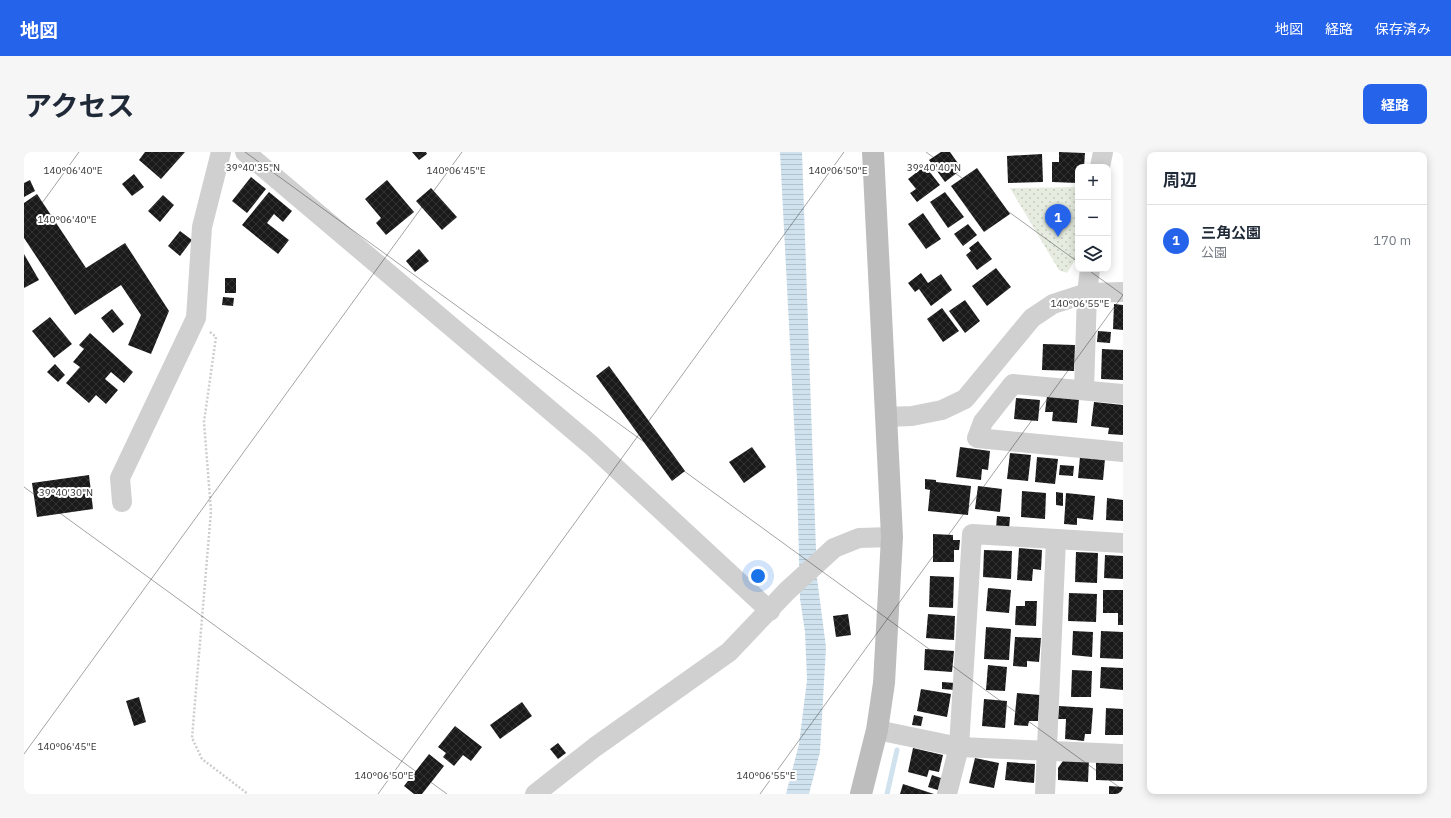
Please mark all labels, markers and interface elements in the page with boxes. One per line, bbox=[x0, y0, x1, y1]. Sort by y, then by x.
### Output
text: 地図 bbox=[20, 18, 58, 42]
text: 地図 bbox=[1275, 20, 1303, 38]
text: 経路 bbox=[1325, 20, 1353, 38]
text: 保存済み bbox=[1375, 20, 1431, 38]
button: 経路 bbox=[1363, 84, 1427, 124]
text: アクセス bbox=[24, 87, 135, 124]
text: 39°40'35"N bbox=[226, 161, 280, 174]
text: 39°40'40"N bbox=[907, 161, 961, 174]
text: 140°06'40"E bbox=[43, 164, 103, 177]
text: 140°06'45"E bbox=[426, 164, 486, 177]
text: 140°06'50"E bbox=[808, 164, 868, 177]
map controls bbox=[1075, 164, 1111, 272]
button: + bbox=[1075, 164, 1111, 200]
text: 周辺 bbox=[1163, 169, 1197, 191]
button: − bbox=[1075, 200, 1111, 236]
pin: 1 bbox=[1045, 204, 1071, 237]
text: 140°06'40"E bbox=[37, 213, 97, 226]
text: 三角公園 bbox=[1201, 223, 1261, 242]
text: 1 bbox=[1172, 232, 1180, 249]
text: 170 m bbox=[1373, 232, 1411, 249]
button: layers bbox=[1075, 236, 1111, 272]
text: 公園 bbox=[1201, 244, 1227, 261]
text: 140°06'55"E bbox=[1050, 297, 1110, 310]
text: 39°40'30"N bbox=[39, 486, 93, 499]
your location bbox=[748, 566, 768, 586]
text: 140°06'45"E bbox=[37, 740, 97, 753]
text: 140°06'50"E bbox=[354, 769, 414, 782]
text: 140°06'55"E bbox=[736, 769, 796, 782]

